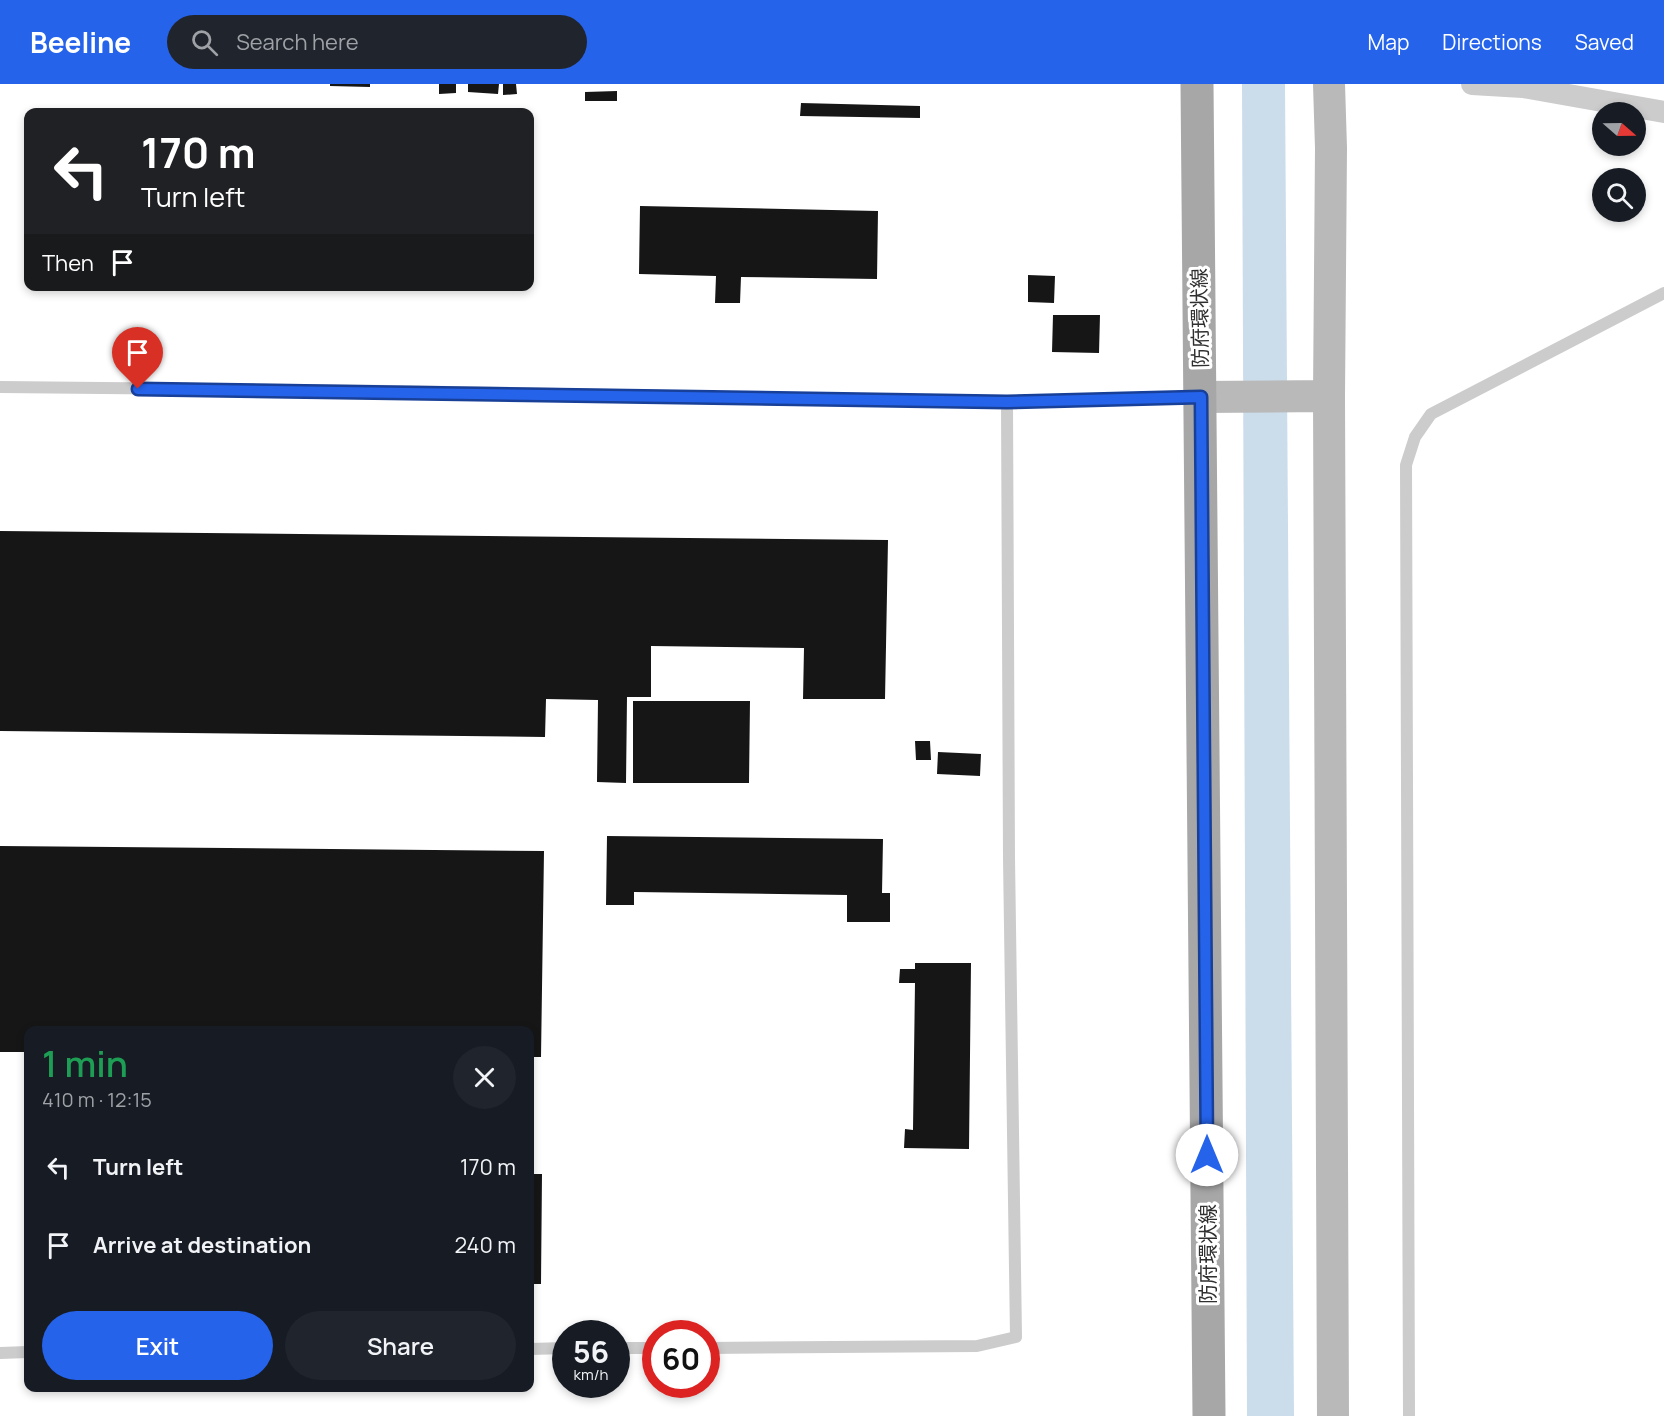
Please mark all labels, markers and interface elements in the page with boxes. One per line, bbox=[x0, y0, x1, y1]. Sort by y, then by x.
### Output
search box bbox=[167, 15, 587, 69]
text: Beeline bbox=[30, 23, 131, 61]
icon: search bbox=[188, 26, 221, 59]
text: Search here bbox=[236, 27, 359, 57]
text: Map bbox=[1368, 28, 1409, 56]
text: Directions bbox=[1442, 28, 1542, 56]
text: Saved bbox=[1575, 28, 1634, 56]
north arrow bbox=[1592, 102, 1646, 156]
map controls bbox=[1592, 102, 1646, 222]
text: 170 m bbox=[141, 123, 256, 181]
icon: left bbox=[42, 132, 120, 210]
button: search bbox=[1592, 168, 1646, 222]
text: Turn left bbox=[141, 178, 245, 215]
icon: arrive bbox=[106, 246, 139, 279]
text: Then bbox=[42, 248, 94, 278]
street label: 防府環状線 bbox=[1185, 268, 1214, 368]
pin bbox=[112, 327, 163, 389]
icon: arrive bbox=[121, 336, 154, 369]
text: 1 min bbox=[42, 1039, 128, 1088]
button: close bbox=[453, 1046, 516, 1109]
text: 410 m · 12:15 bbox=[42, 1086, 152, 1113]
position arrow bbox=[1175, 1123, 1239, 1187]
icon: left bbox=[42, 1151, 75, 1184]
text: Turn left bbox=[93, 1152, 183, 1182]
text: 170 m bbox=[460, 1152, 516, 1182]
street label: 防府環状線 bbox=[1194, 1204, 1221, 1304]
icon: arrive bbox=[42, 1229, 75, 1262]
text: Arrive at destination bbox=[93, 1230, 311, 1260]
text: 240 m bbox=[454, 1230, 516, 1260]
button: Exit bbox=[42, 1311, 273, 1380]
button: Share bbox=[285, 1311, 516, 1380]
speed limit sign: 60 bbox=[642, 1320, 720, 1398]
text: 56 bbox=[573, 1331, 609, 1372]
text: km/h bbox=[574, 1364, 608, 1385]

